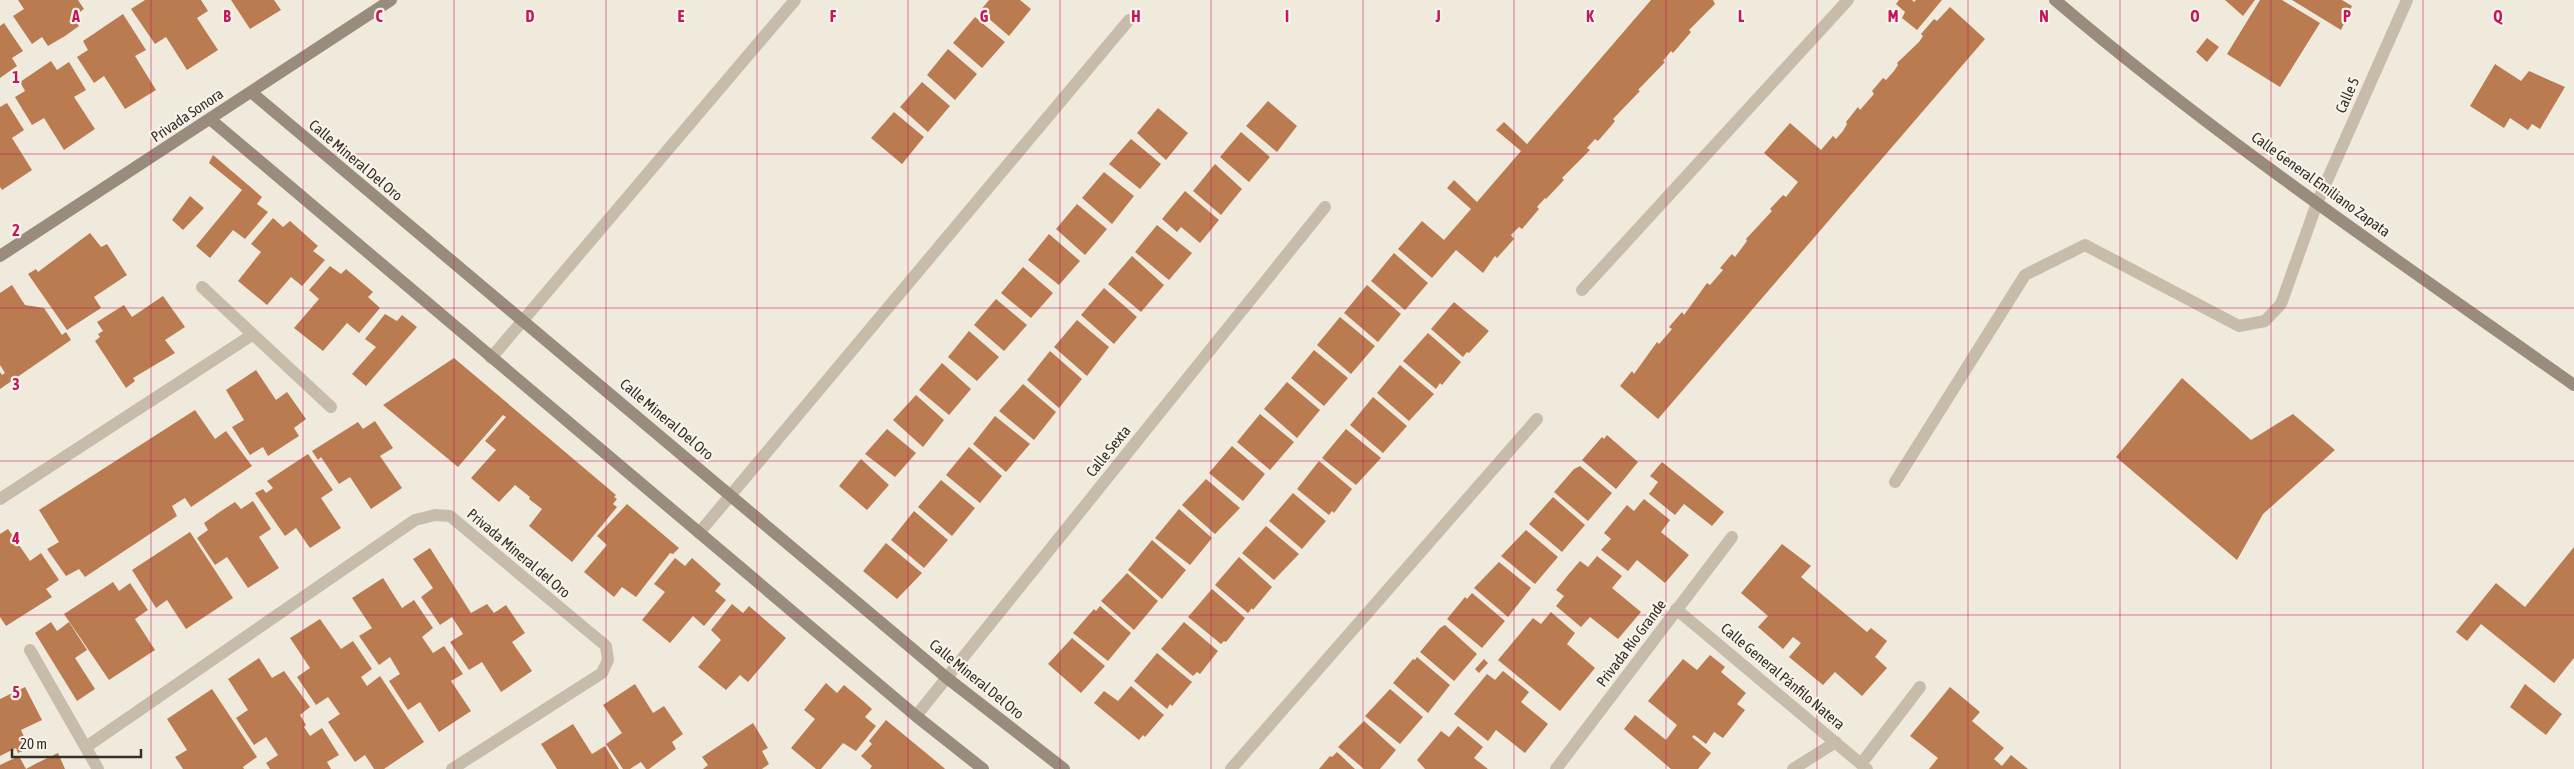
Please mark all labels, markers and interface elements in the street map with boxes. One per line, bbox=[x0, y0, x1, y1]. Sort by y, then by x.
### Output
text: A bbox=[71, 7, 80, 25]
text: B bbox=[223, 7, 231, 25]
text: C bbox=[375, 7, 383, 25]
text: D bbox=[526, 7, 535, 25]
text: E bbox=[678, 7, 685, 25]
text: F bbox=[830, 7, 837, 25]
text: G bbox=[980, 7, 989, 25]
text: H bbox=[1131, 7, 1141, 25]
text: I bbox=[1285, 7, 1289, 25]
text: J bbox=[1434, 7, 1441, 25]
text: K bbox=[1586, 7, 1594, 25]
text: L bbox=[1738, 7, 1745, 25]
text: M bbox=[1888, 7, 1898, 25]
text: N bbox=[2039, 7, 2049, 25]
text: O bbox=[2190, 7, 2200, 25]
text: P bbox=[2343, 7, 2351, 25]
text: Q bbox=[2493, 7, 2503, 25]
text: 1 bbox=[12, 68, 20, 86]
street label: Calle 5 bbox=[2332, 74, 2362, 116]
street label: Privada Sonora bbox=[148, 85, 226, 145]
street label: Calle Mineral Del Oro bbox=[306, 116, 406, 204]
street label: Calle General Emiliano Zapata bbox=[2248, 128, 2394, 240]
text: 2 bbox=[12, 221, 20, 239]
text: 3 bbox=[12, 375, 20, 393]
street label: Calle Mineral Del Oro bbox=[617, 375, 717, 463]
street label: Calle Sexta bbox=[1082, 422, 1134, 480]
street label: Privada Mineral del Oro bbox=[464, 505, 574, 601]
text: 4 bbox=[11, 529, 20, 547]
street label: Privada Río Grande bbox=[1593, 596, 1669, 690]
street label: Calle General Pánfilo Natera bbox=[1718, 619, 1848, 733]
street label: Calle Mineral Del Oro bbox=[926, 636, 1028, 722]
text: 5 bbox=[12, 683, 20, 701]
scale bar bbox=[12, 726, 141, 758]
text: 20 m bbox=[20, 735, 47, 752]

